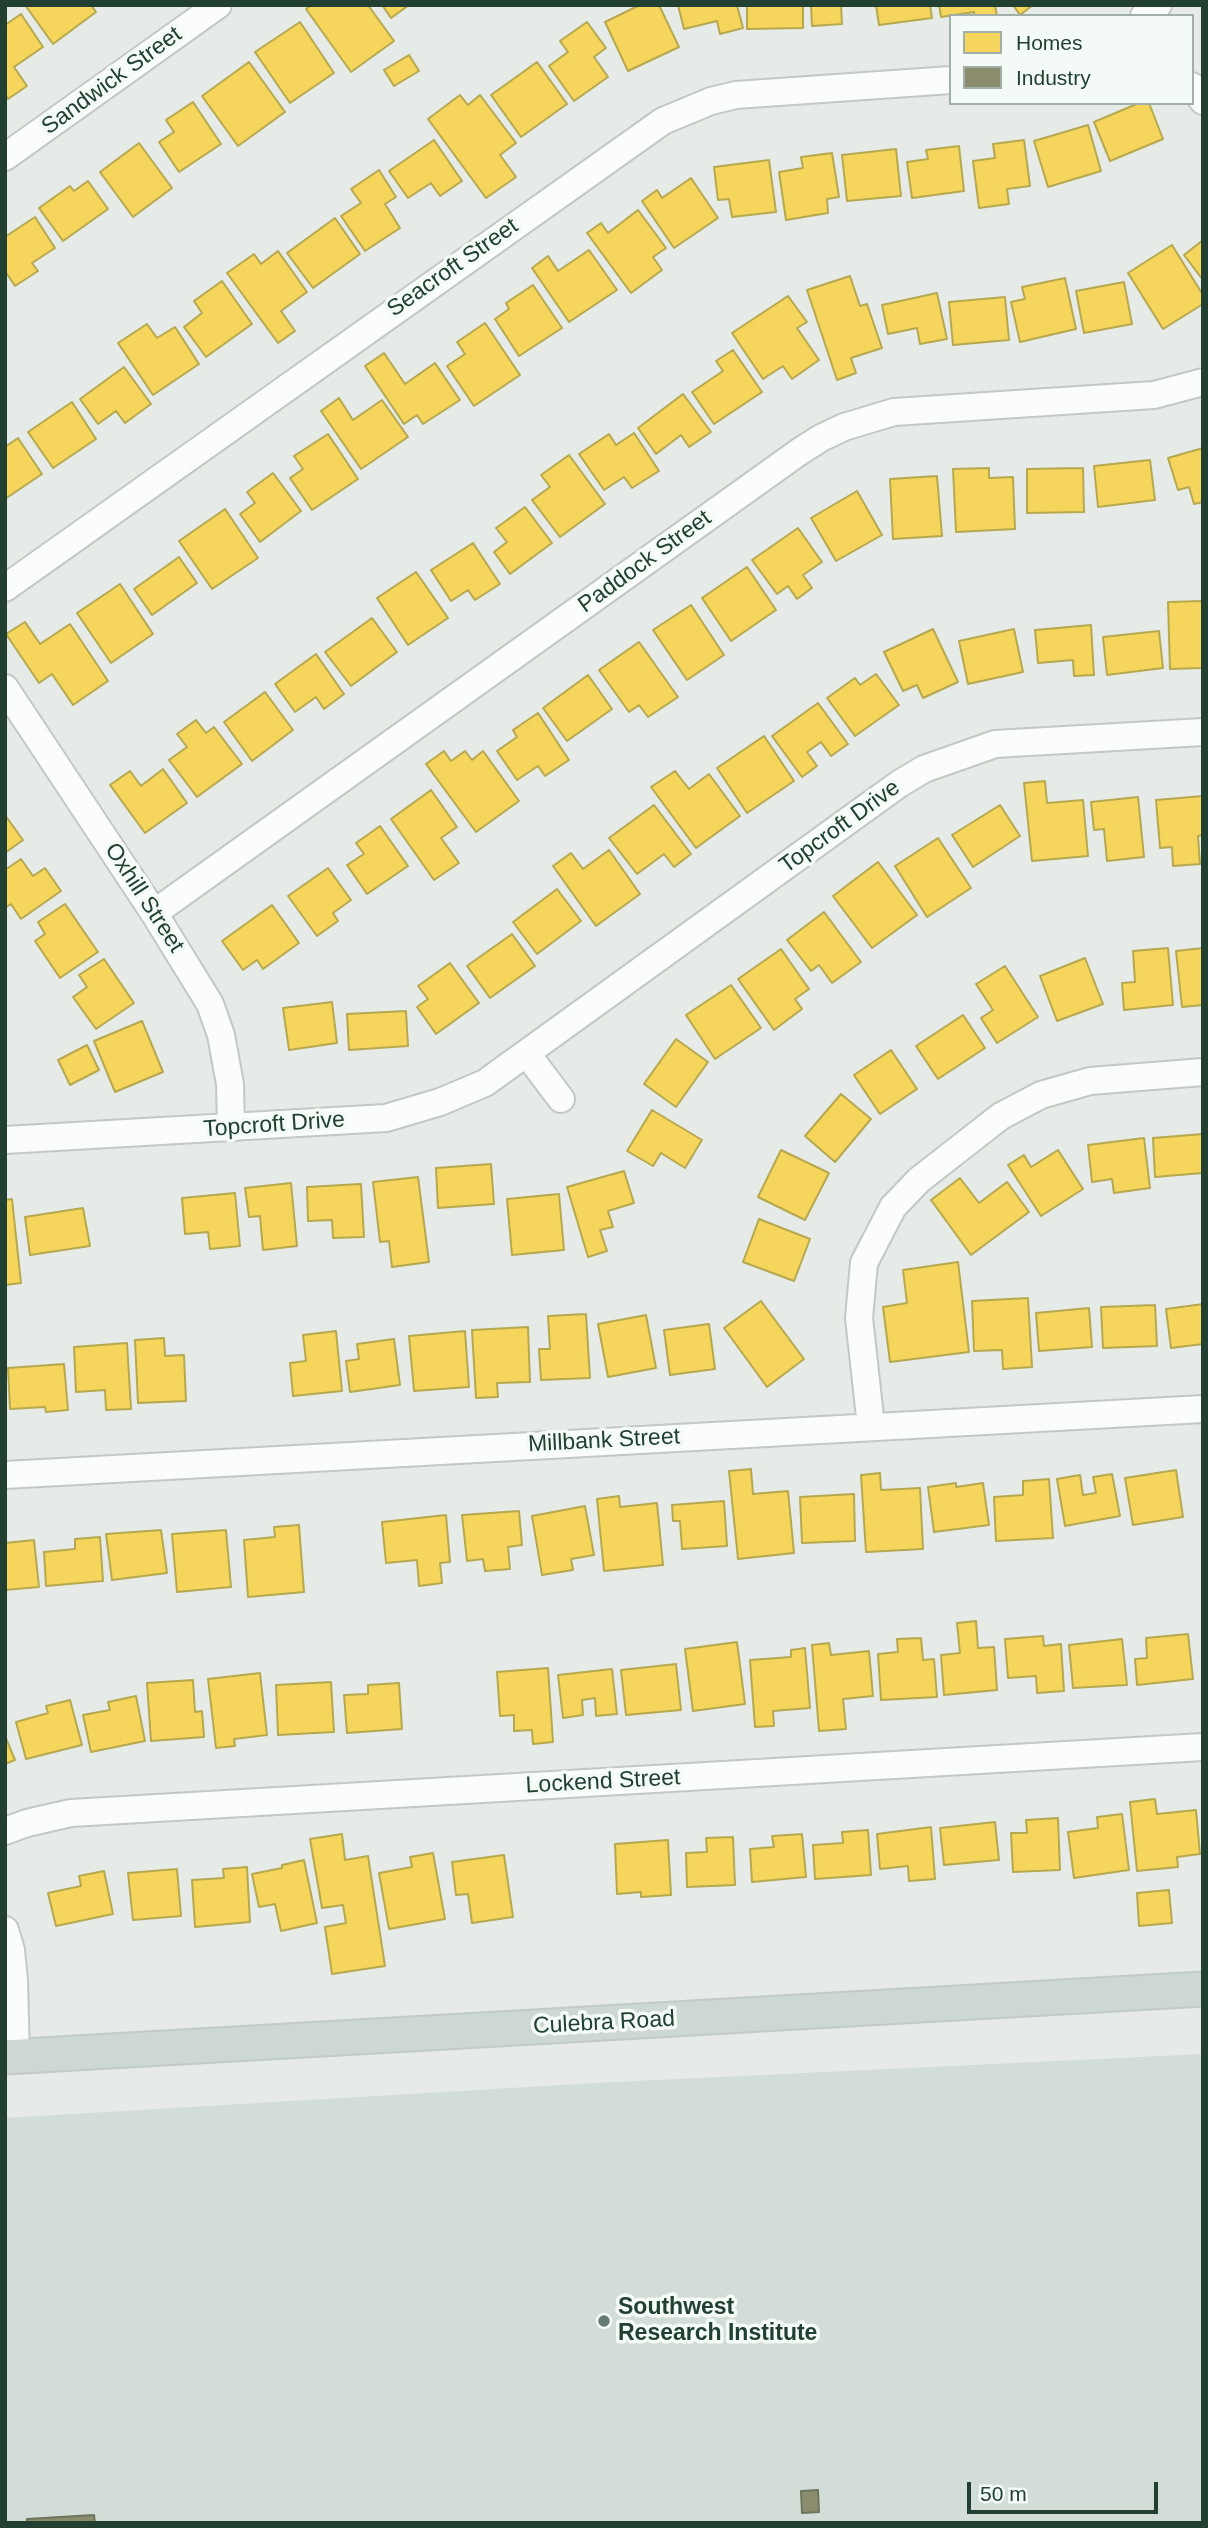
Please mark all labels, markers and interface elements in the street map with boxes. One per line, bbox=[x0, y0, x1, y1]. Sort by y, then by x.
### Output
legend bbox=[949, 14, 1194, 105]
street label: Sandwick Street bbox=[37, 21, 187, 141]
text: Homes bbox=[1016, 31, 1083, 54]
text: Industry bbox=[1016, 66, 1091, 89]
street label: Seacroft Street bbox=[382, 213, 524, 323]
street label: Paddock Street bbox=[573, 505, 717, 619]
street label: Topcroft Drive bbox=[774, 774, 906, 880]
street label: Oxhill Street bbox=[98, 838, 190, 958]
street label: Topcroft Drive bbox=[202, 1106, 346, 1144]
street label: Millbank Street bbox=[527, 1423, 681, 1459]
street label: Lockend Street bbox=[525, 1764, 681, 1800]
street label: Culebra Road bbox=[532, 2006, 676, 2040]
place label: Southwest Research Institute bbox=[618, 2294, 817, 2348]
marker: Southwest Research Institute bbox=[596, 2313, 612, 2329]
scale bar bbox=[970, 2468, 1161, 2512]
text: 50 m bbox=[980, 2482, 1027, 2505]

